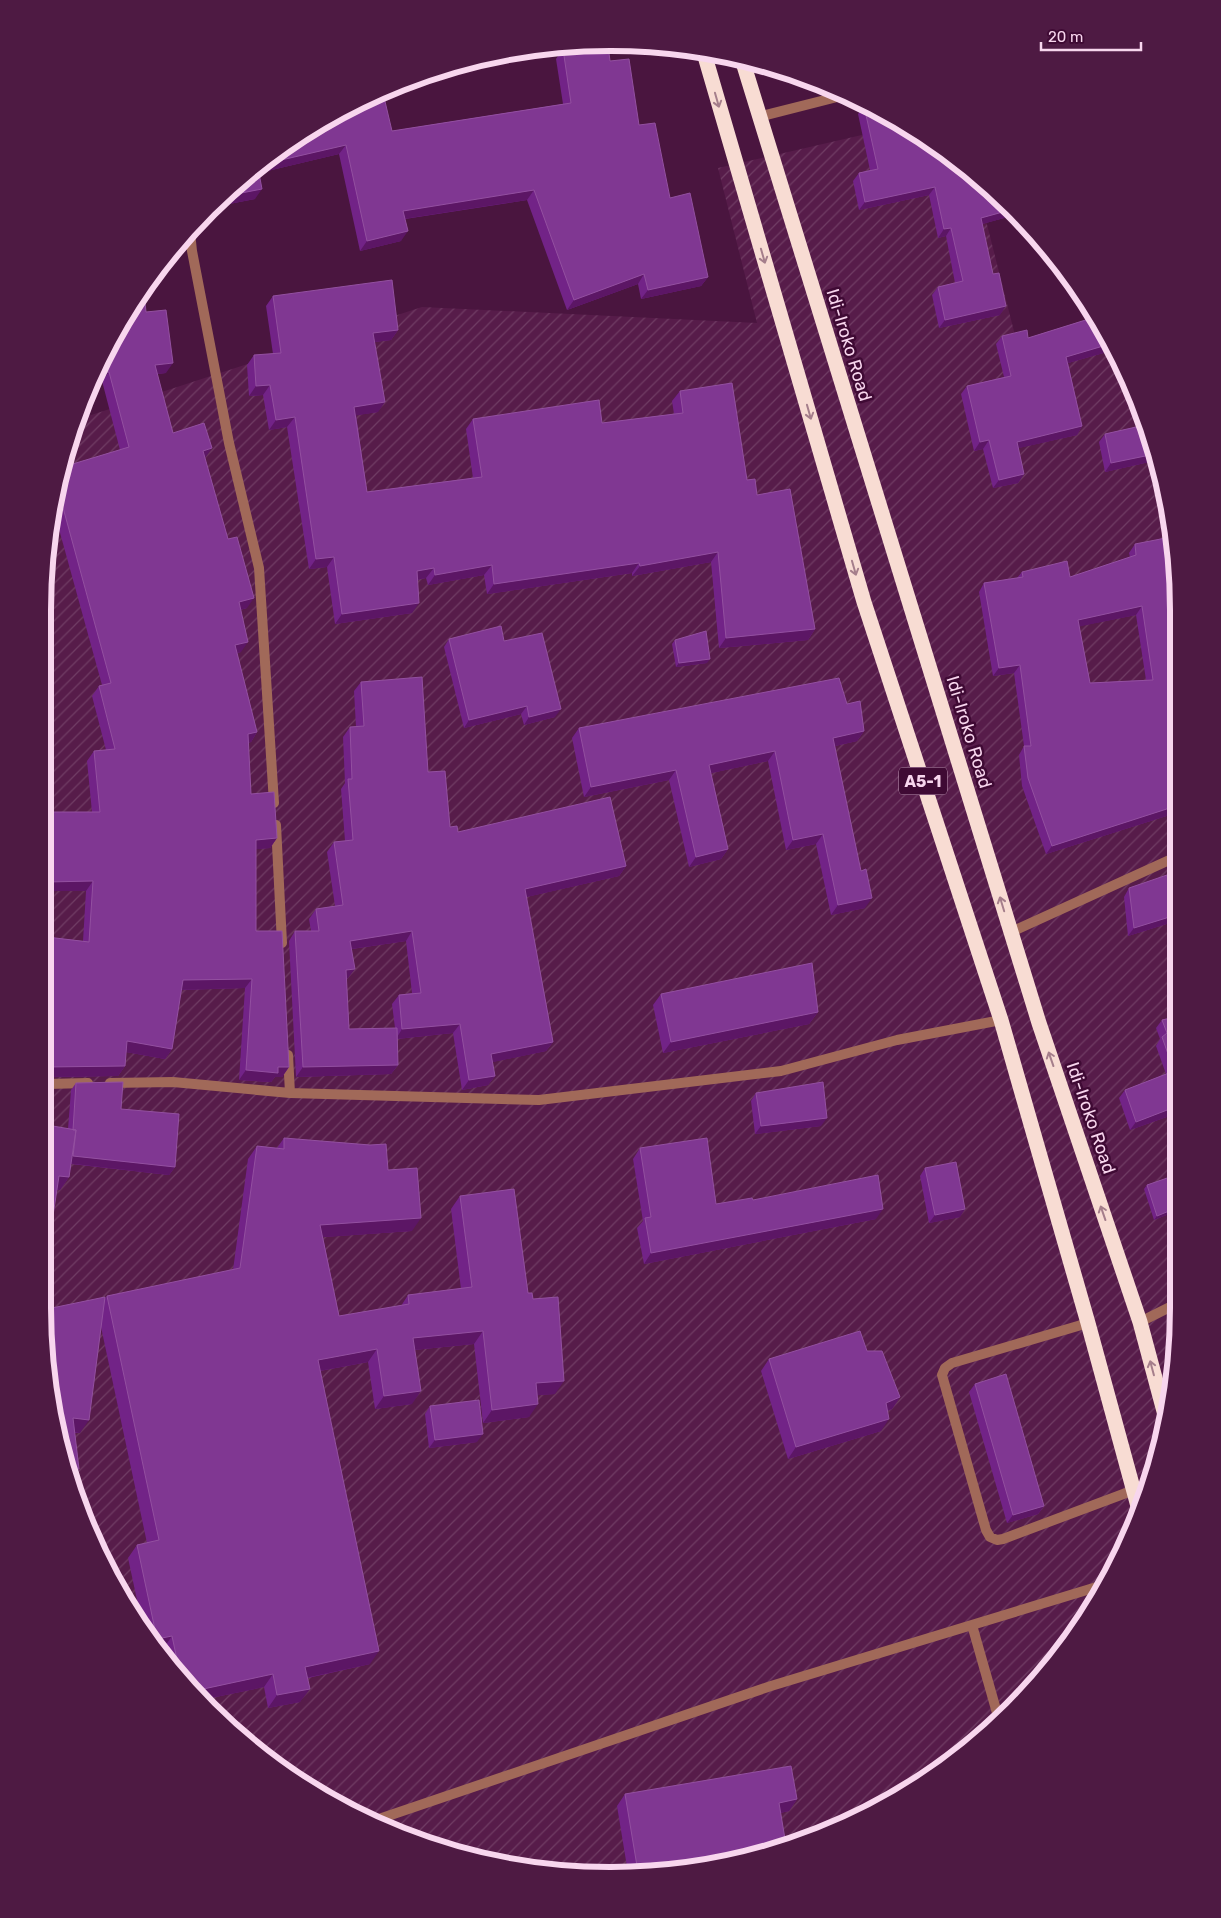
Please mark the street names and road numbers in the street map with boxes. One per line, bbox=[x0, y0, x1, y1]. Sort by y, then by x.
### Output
street label: Idi-Iroko Road bbox=[821, 286, 877, 404]
street label: Idi-Iroko Road bbox=[941, 673, 997, 791]
road number: A5-1 bbox=[899, 768, 947, 794]
street label: Idi-Iroko Road bbox=[1062, 1059, 1120, 1177]

